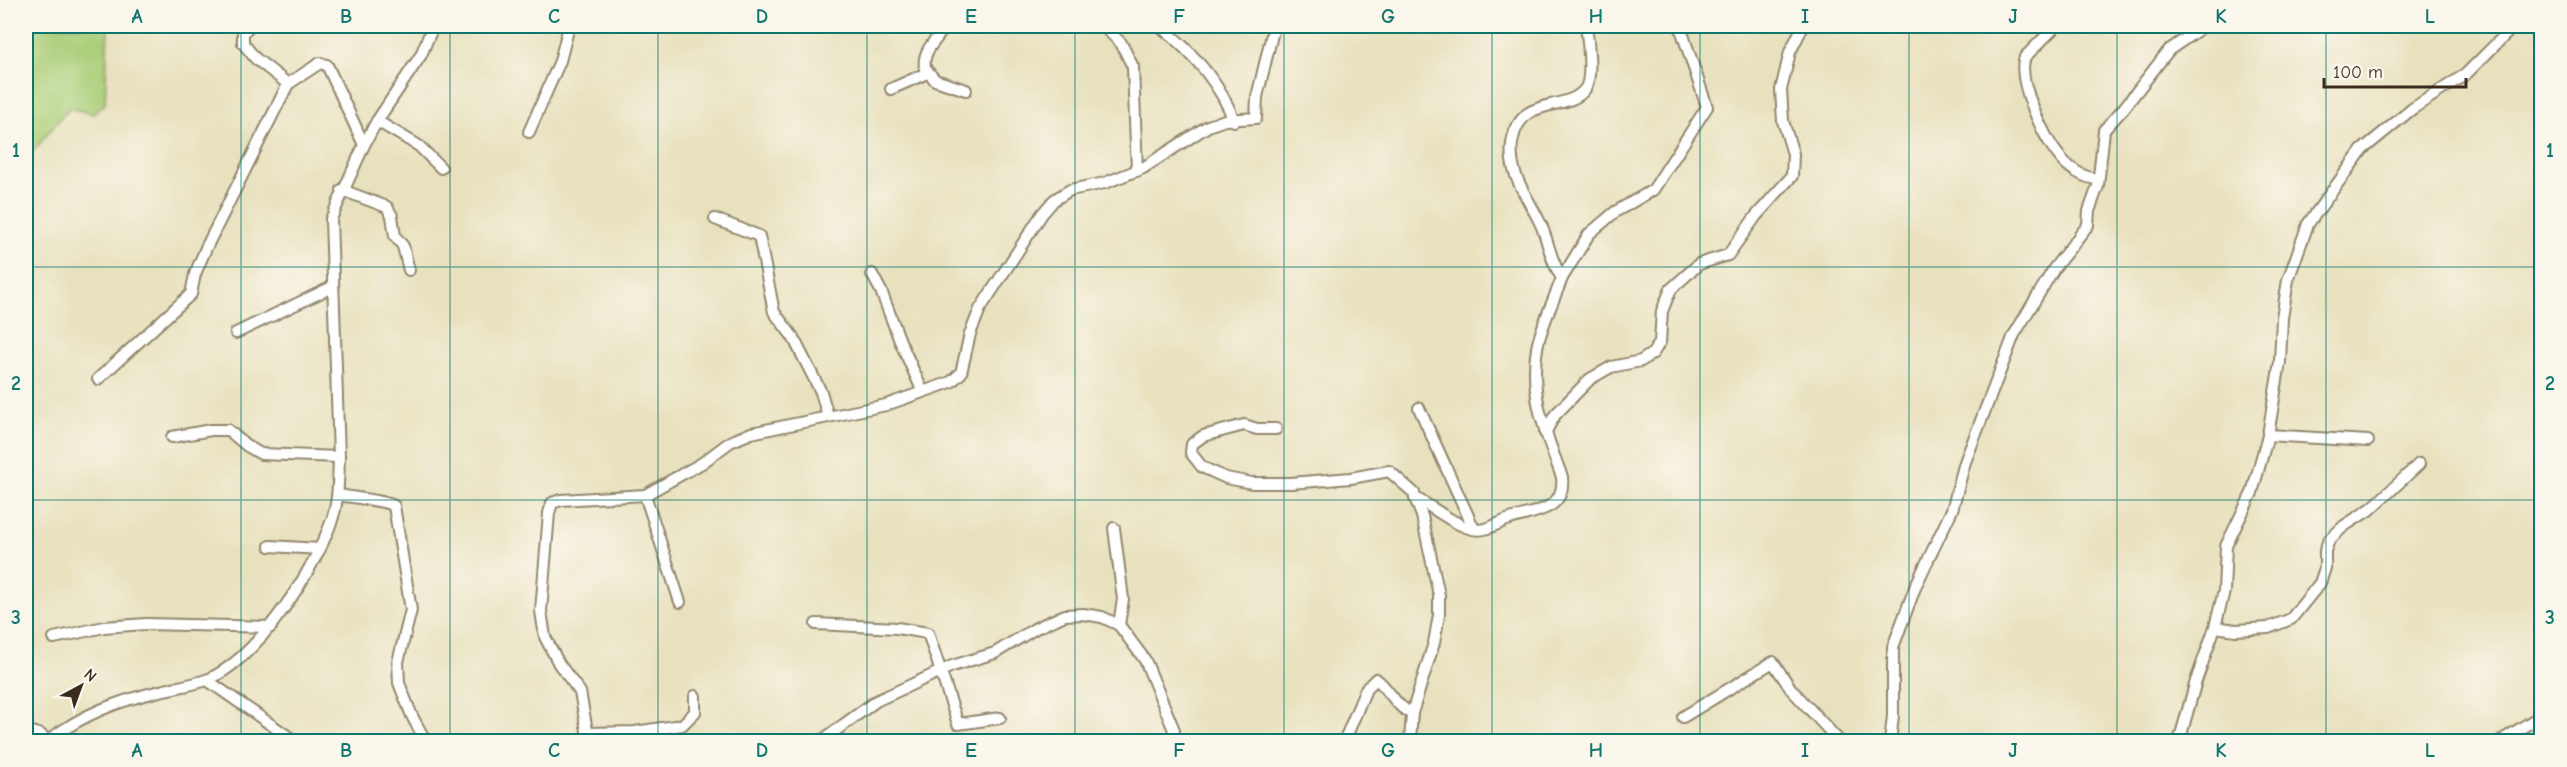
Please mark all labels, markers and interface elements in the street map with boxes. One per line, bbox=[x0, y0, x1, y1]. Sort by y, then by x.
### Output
text: A bbox=[131, 5, 143, 28]
text: B bbox=[340, 5, 352, 28]
text: C bbox=[548, 5, 560, 28]
text: D bbox=[756, 5, 768, 28]
text: E bbox=[965, 5, 977, 28]
text: F bbox=[1173, 5, 1185, 28]
text: G bbox=[1381, 5, 1395, 28]
text: H bbox=[1589, 5, 1603, 28]
text: I bbox=[1801, 5, 1809, 28]
text: J bbox=[2008, 5, 2018, 28]
text: K bbox=[2215, 5, 2227, 28]
text: L bbox=[2425, 5, 2435, 28]
scale bar bbox=[2324, 51, 2466, 89]
text: 100 m bbox=[2333, 62, 2383, 83]
text: 1 bbox=[12, 139, 20, 162]
text: 1 bbox=[2546, 139, 2554, 162]
text: 2 bbox=[11, 372, 21, 395]
text: 2 bbox=[2545, 372, 2555, 395]
text: 3 bbox=[11, 606, 21, 629]
text: 3 bbox=[2545, 606, 2555, 629]
north arrow bbox=[51, 656, 111, 716]
text: N bbox=[80, 665, 100, 686]
text: A bbox=[131, 739, 143, 762]
text: B bbox=[340, 739, 352, 762]
text: C bbox=[548, 739, 560, 762]
text: D bbox=[756, 739, 768, 762]
text: E bbox=[965, 739, 977, 762]
text: F bbox=[1173, 739, 1185, 762]
text: G bbox=[1381, 739, 1395, 762]
text: H bbox=[1589, 739, 1603, 762]
text: I bbox=[1801, 739, 1809, 762]
text: J bbox=[2008, 739, 2018, 762]
text: K bbox=[2215, 739, 2227, 762]
text: L bbox=[2425, 739, 2435, 762]

